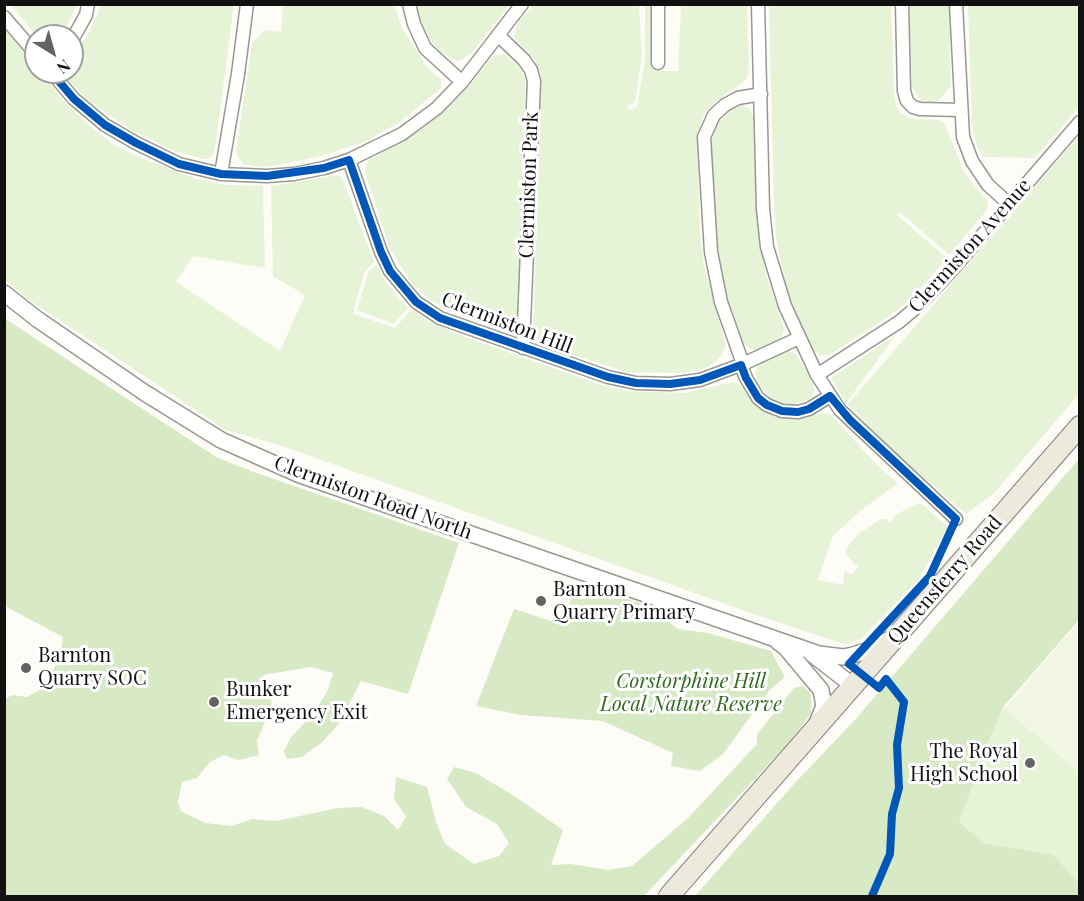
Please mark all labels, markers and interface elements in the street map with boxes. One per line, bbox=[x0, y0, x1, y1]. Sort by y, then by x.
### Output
north arrow bbox=[24, 24, 84, 84]
text: N bbox=[53, 55, 75, 79]
street label: Clermiston Park bbox=[514, 111, 544, 259]
street label: Clermiston Avenue bbox=[904, 174, 1036, 318]
street label: Clermiston Hill bbox=[438, 287, 576, 359]
street label: Clermiston Road North bbox=[271, 451, 475, 545]
street label: Queensferry Road bbox=[883, 511, 1007, 649]
place label: Barnton Quarry Primary bbox=[553, 578, 695, 625]
marker: Barnton Quarry Primary bbox=[534, 594, 548, 608]
place label: Barnton Quarry SOC bbox=[38, 644, 147, 691]
marker: Barnton Quarry SOC bbox=[19, 661, 33, 675]
park label: Corstorphine Hill Local Nature Reserve bbox=[600, 670, 782, 717]
place label: Bunker Emergency Exit bbox=[226, 678, 368, 725]
marker: Bunker Emergency Exit bbox=[207, 695, 221, 709]
place label: The Royal High School bbox=[910, 740, 1018, 787]
marker: The Royal High School bbox=[1023, 756, 1037, 770]

